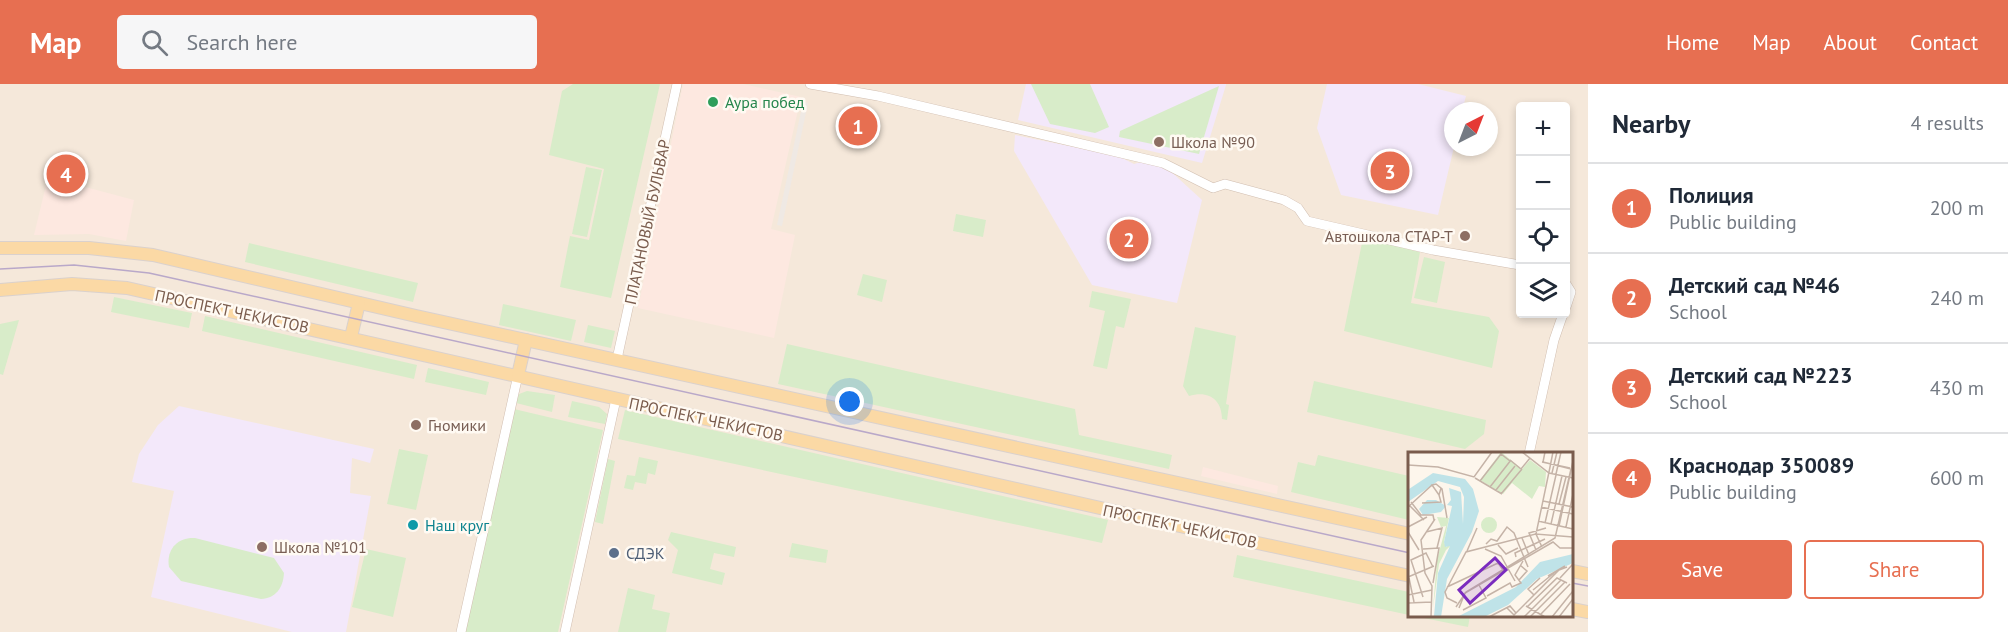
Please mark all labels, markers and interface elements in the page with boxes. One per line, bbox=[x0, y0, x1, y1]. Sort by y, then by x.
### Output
search box bbox=[117, 15, 537, 69]
text: Map bbox=[30, 24, 81, 61]
icon: search bbox=[138, 26, 171, 59]
text: Search here bbox=[186, 28, 297, 56]
text: Home bbox=[1666, 29, 1719, 56]
text: Map bbox=[1752, 29, 1791, 56]
text: About bbox=[1824, 29, 1877, 56]
text: Contact bbox=[1910, 29, 1978, 56]
place label: Аура побед bbox=[725, 92, 805, 112]
marker: Аура побед bbox=[706, 95, 720, 109]
north arrow bbox=[1444, 102, 1498, 156]
map controls bbox=[1516, 102, 1570, 318]
button: + bbox=[1516, 102, 1570, 156]
pin: 1 bbox=[838, 104, 878, 148]
text: Nearby bbox=[1612, 107, 1690, 140]
text: 4 results bbox=[1911, 110, 1984, 136]
place label: Школа №90 bbox=[1171, 132, 1255, 152]
marker: Школа №90 bbox=[1152, 135, 1166, 149]
street label: ПЛАТАНОВЫЙ БУЛЬВАР bbox=[620, 138, 674, 306]
pin: 3 bbox=[1370, 148, 1410, 194]
pin: 4 bbox=[46, 152, 86, 196]
button: − bbox=[1516, 156, 1570, 210]
text: Полиция bbox=[1669, 181, 1754, 209]
text: 1 bbox=[1626, 195, 1637, 221]
text: 200 m bbox=[1930, 195, 1984, 221]
text: Public building bbox=[1669, 209, 1797, 235]
button: locate bbox=[1516, 210, 1570, 264]
pin: 2 bbox=[1110, 216, 1148, 262]
place label: Автошкола СТАР-Т bbox=[1325, 226, 1453, 246]
marker: Автошкола СТАР-Т bbox=[1458, 229, 1472, 243]
button: layers bbox=[1516, 264, 1570, 318]
text: Детский сад №46 bbox=[1669, 271, 1840, 299]
street label: ПРОСПЕКТ ЧЕКИСТОВ bbox=[153, 285, 311, 337]
text: 2 bbox=[1626, 285, 1637, 311]
text: 240 m bbox=[1930, 285, 1984, 311]
text: School bbox=[1669, 299, 1727, 325]
text: Детский сад №223 bbox=[1669, 361, 1852, 389]
text: 3 bbox=[1626, 375, 1637, 401]
text: 430 m bbox=[1930, 375, 1984, 401]
your location bbox=[835, 387, 864, 416]
text: School bbox=[1669, 389, 1727, 415]
street label: ПРОСПЕКТ ЧЕКИСТОВ bbox=[627, 393, 785, 445]
place label: Гномики bbox=[428, 415, 486, 435]
marker: Гномики bbox=[409, 418, 423, 432]
text: Краснодар 350089 bbox=[1669, 451, 1854, 479]
inset map bbox=[1408, 452, 1573, 617]
text: 4 bbox=[1626, 465, 1637, 491]
text: 600 m bbox=[1930, 465, 1984, 491]
text: Public building bbox=[1669, 479, 1797, 505]
street label: ПРОСПЕКТ ЧЕКИСТОВ bbox=[1101, 500, 1259, 552]
place label: Наш круг bbox=[425, 515, 489, 535]
marker: Наш круг bbox=[406, 518, 420, 532]
place label: Школа №101 bbox=[274, 537, 367, 557]
marker: Школа №101 bbox=[255, 540, 269, 554]
button: Save bbox=[1612, 540, 1792, 599]
button: Share bbox=[1804, 540, 1984, 599]
place label: СДЭК bbox=[626, 543, 665, 563]
marker: СДЭК bbox=[607, 546, 621, 560]

